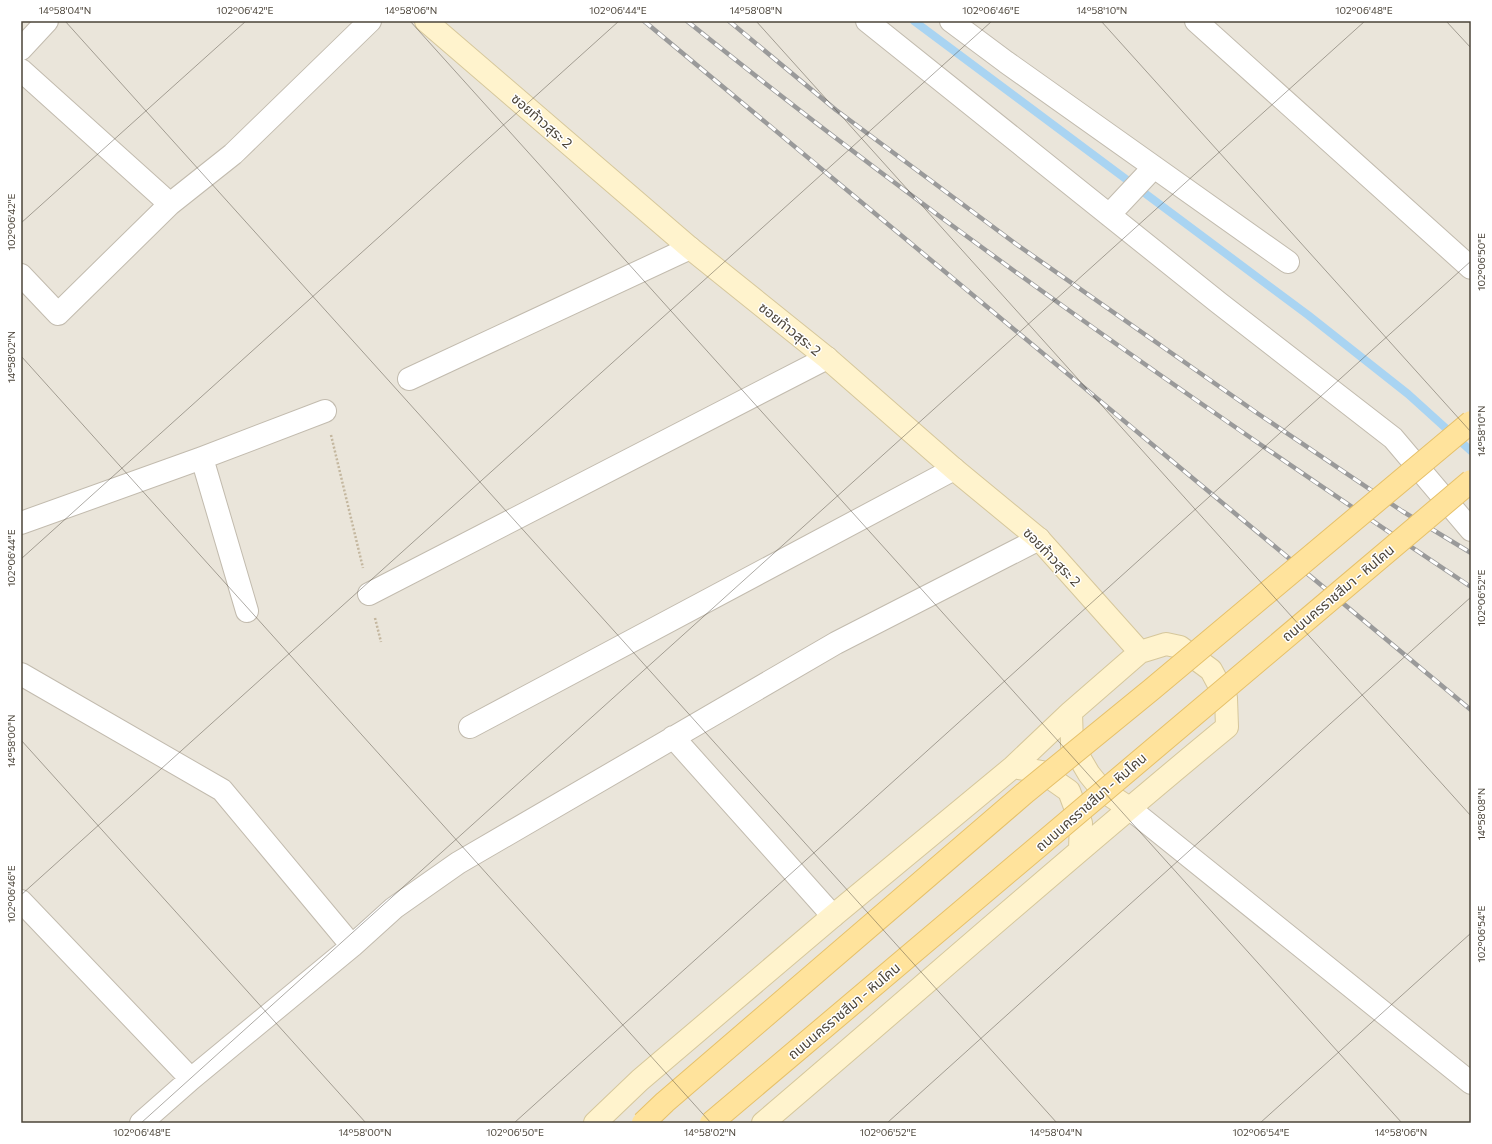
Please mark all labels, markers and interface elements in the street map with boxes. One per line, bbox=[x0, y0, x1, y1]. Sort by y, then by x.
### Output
text: 14°58'04"N bbox=[39, 4, 91, 16]
text: 102°06'42"E bbox=[217, 4, 273, 16]
text: 14°58'06"N bbox=[385, 4, 437, 16]
text: 102°06'44"E bbox=[589, 4, 647, 16]
text: 14°58'08"N bbox=[730, 4, 782, 16]
text: 102°06'46"E bbox=[962, 4, 1020, 16]
text: 14°58'10"N bbox=[1077, 4, 1127, 16]
text: 102°06'48"E bbox=[1335, 4, 1393, 16]
street label: ซอยท้าวสุระ 2 bbox=[508, 90, 576, 153]
text: 102°06'42"E bbox=[5, 194, 17, 250]
text: 102°06'50"E bbox=[1475, 233, 1487, 291]
street label: ซอยท้าวสุระ 2 bbox=[755, 298, 825, 360]
text: 14°58'02"N bbox=[5, 331, 17, 383]
text: 14°58'10"N bbox=[1475, 406, 1487, 456]
street label: ซอยท้าวสุระ 2 bbox=[1019, 524, 1085, 590]
text: 102°06'44"E bbox=[5, 529, 17, 587]
street label: ถนนนครราชสีมา - หินโคน bbox=[1278, 541, 1397, 645]
text: 102°06'52"E bbox=[1475, 570, 1487, 626]
text: 14°58'00"N bbox=[5, 714, 17, 768]
street label: ถนนนครราชสีมา - หินโคน bbox=[1032, 749, 1150, 854]
text: 14°58'08"N bbox=[1475, 788, 1487, 840]
text: 102°06'46"E bbox=[5, 865, 17, 923]
text: 102°06'54"E bbox=[1475, 905, 1487, 963]
street label: ถนนนครราชสีมา - หินโคน bbox=[784, 959, 903, 1063]
text: 102°06'48"E bbox=[113, 1126, 171, 1138]
text: 14°58'00"N bbox=[338, 1126, 392, 1138]
text: 102°06'50"E bbox=[486, 1126, 544, 1138]
text: 14°58'02"N bbox=[684, 1126, 736, 1138]
text: 102°06'52"E bbox=[860, 1126, 916, 1138]
text: 14°58'04"N bbox=[1030, 1126, 1082, 1138]
text: 102°06'54"E bbox=[1232, 1126, 1290, 1138]
text: 14°58'06"N bbox=[1375, 1126, 1427, 1138]

